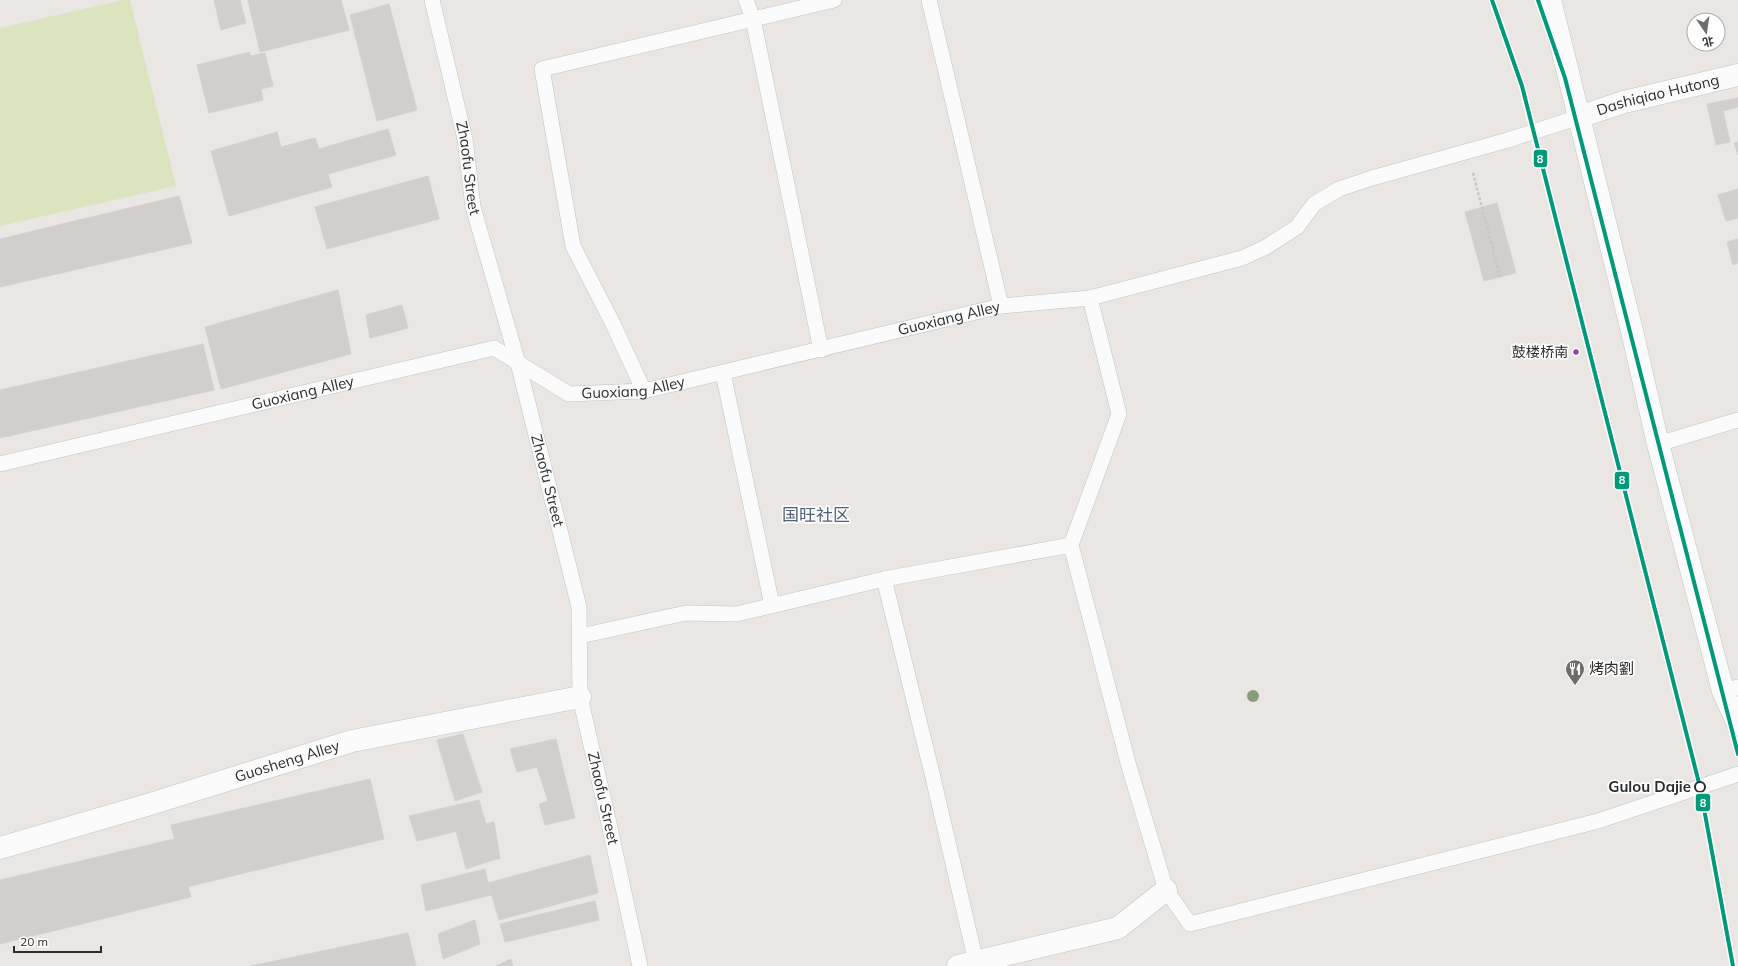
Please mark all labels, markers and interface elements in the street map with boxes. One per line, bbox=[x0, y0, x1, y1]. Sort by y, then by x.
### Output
north arrow bbox=[1686, 12, 1726, 52]
text: 北 bbox=[1701, 34, 1715, 50]
street label: Dashiqiao Hutong bbox=[1594, 70, 1721, 120]
street label: Zhaofu Street bbox=[452, 119, 485, 217]
line badge: 8 bbox=[1533, 149, 1548, 168]
text: 8 bbox=[1537, 152, 1544, 166]
street label: Guoxiang Alley bbox=[896, 297, 1002, 339]
place label: 鼓楼桥南 bbox=[1512, 343, 1568, 361]
marker: 鼓楼桥南 bbox=[1571, 347, 1581, 357]
street label: Guoxiang Alley bbox=[250, 371, 356, 414]
street label: Guoxiang Alley bbox=[581, 372, 687, 403]
street label: Zhaofu Street bbox=[527, 432, 569, 529]
line badge: 8 bbox=[1614, 471, 1630, 490]
text: 8 bbox=[1619, 473, 1626, 487]
district label: 国旺社区 bbox=[782, 504, 850, 525]
restaurant icon: 烤肉劉 bbox=[1564, 658, 1586, 686]
place label: 烤肉劉 bbox=[1589, 659, 1634, 678]
street label: Guosheng Alley bbox=[232, 735, 342, 786]
street label: Zhaofu Street bbox=[584, 750, 623, 846]
place label: Gulou Dajie bbox=[1608, 777, 1691, 796]
marker: Gulou Dajie bbox=[1694, 781, 1706, 793]
line badge: 8 bbox=[1695, 793, 1711, 812]
text: 8 bbox=[1700, 796, 1707, 810]
scale bar bbox=[14, 928, 101, 954]
text: 20 m bbox=[20, 934, 48, 949]

